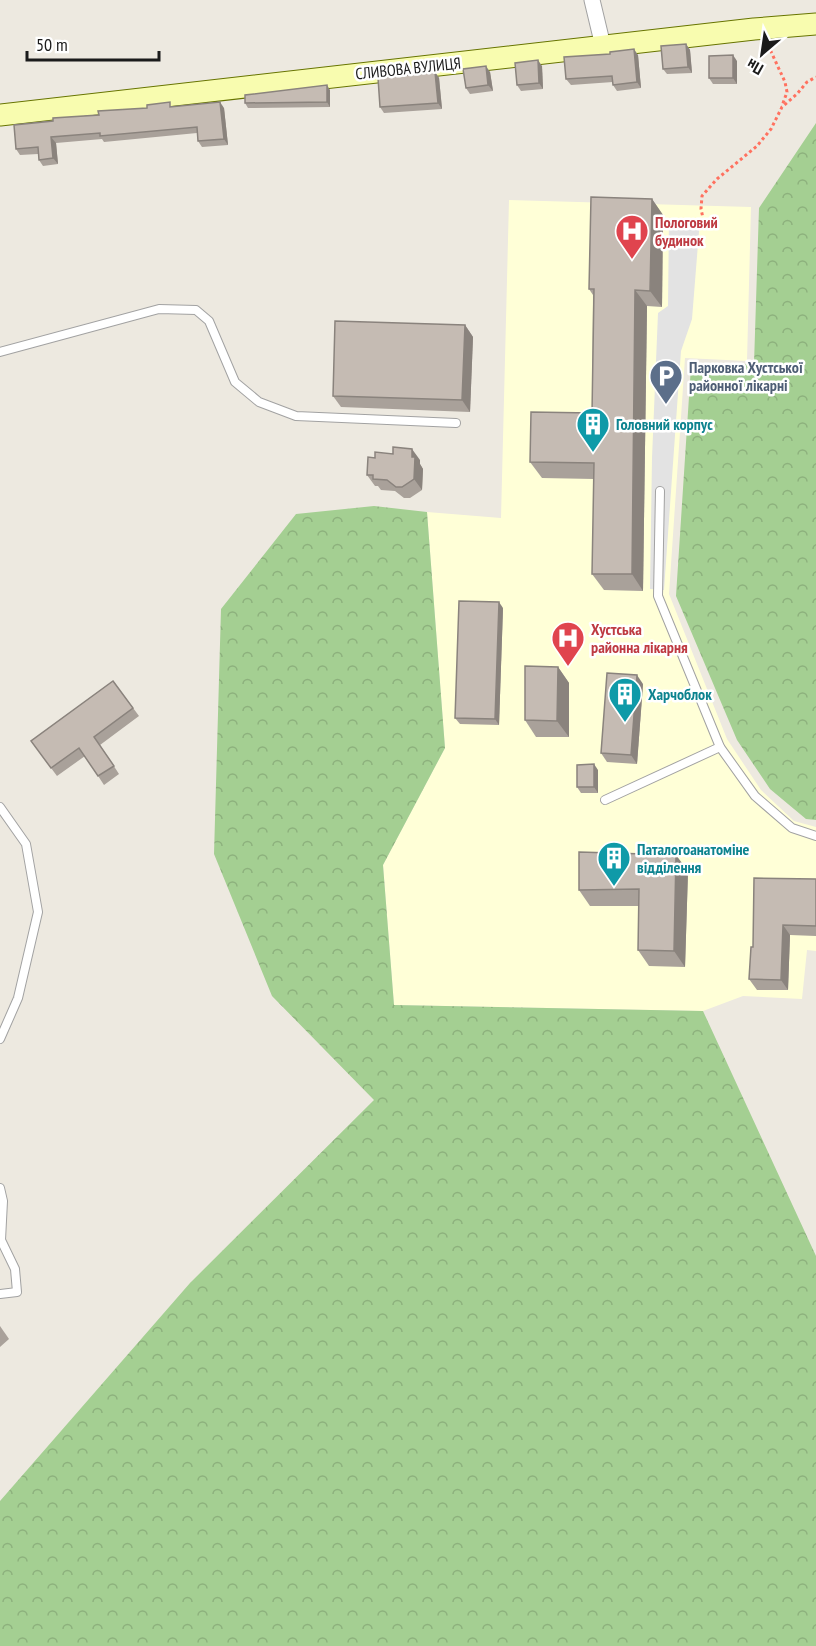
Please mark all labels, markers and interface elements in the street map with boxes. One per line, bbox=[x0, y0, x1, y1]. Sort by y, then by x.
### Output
scale bar bbox=[27, 24, 159, 62]
north arrow bbox=[732, 24, 792, 84]
text: 50 m bbox=[36, 33, 68, 56]
street label: СЛИВОВА ВУЛИЦЯ bbox=[354, 53, 462, 83]
text: Пн bbox=[743, 55, 766, 80]
place label: Пологовий будинок bbox=[655, 212, 718, 250]
hospital icon: Пологовий будинок bbox=[614, 213, 650, 260]
place label: Парковка Хустської районної лікарні bbox=[689, 357, 804, 395]
parking icon: Парковка Хустської районної лікарні bbox=[648, 358, 684, 405]
building icon: Головний корпус bbox=[575, 406, 611, 453]
place label: Головний корпус bbox=[616, 414, 713, 434]
place label: Хустська районна лікарня bbox=[591, 619, 688, 657]
hospital icon: Хустська районна лікарня bbox=[550, 620, 586, 667]
building icon: Харчоблок bbox=[607, 676, 643, 723]
place label: Харчоблок bbox=[648, 684, 712, 704]
place label: Паталогоанатоміне відділення bbox=[637, 839, 750, 877]
building icon: Паталогоанатоміне відділення bbox=[596, 840, 632, 887]

